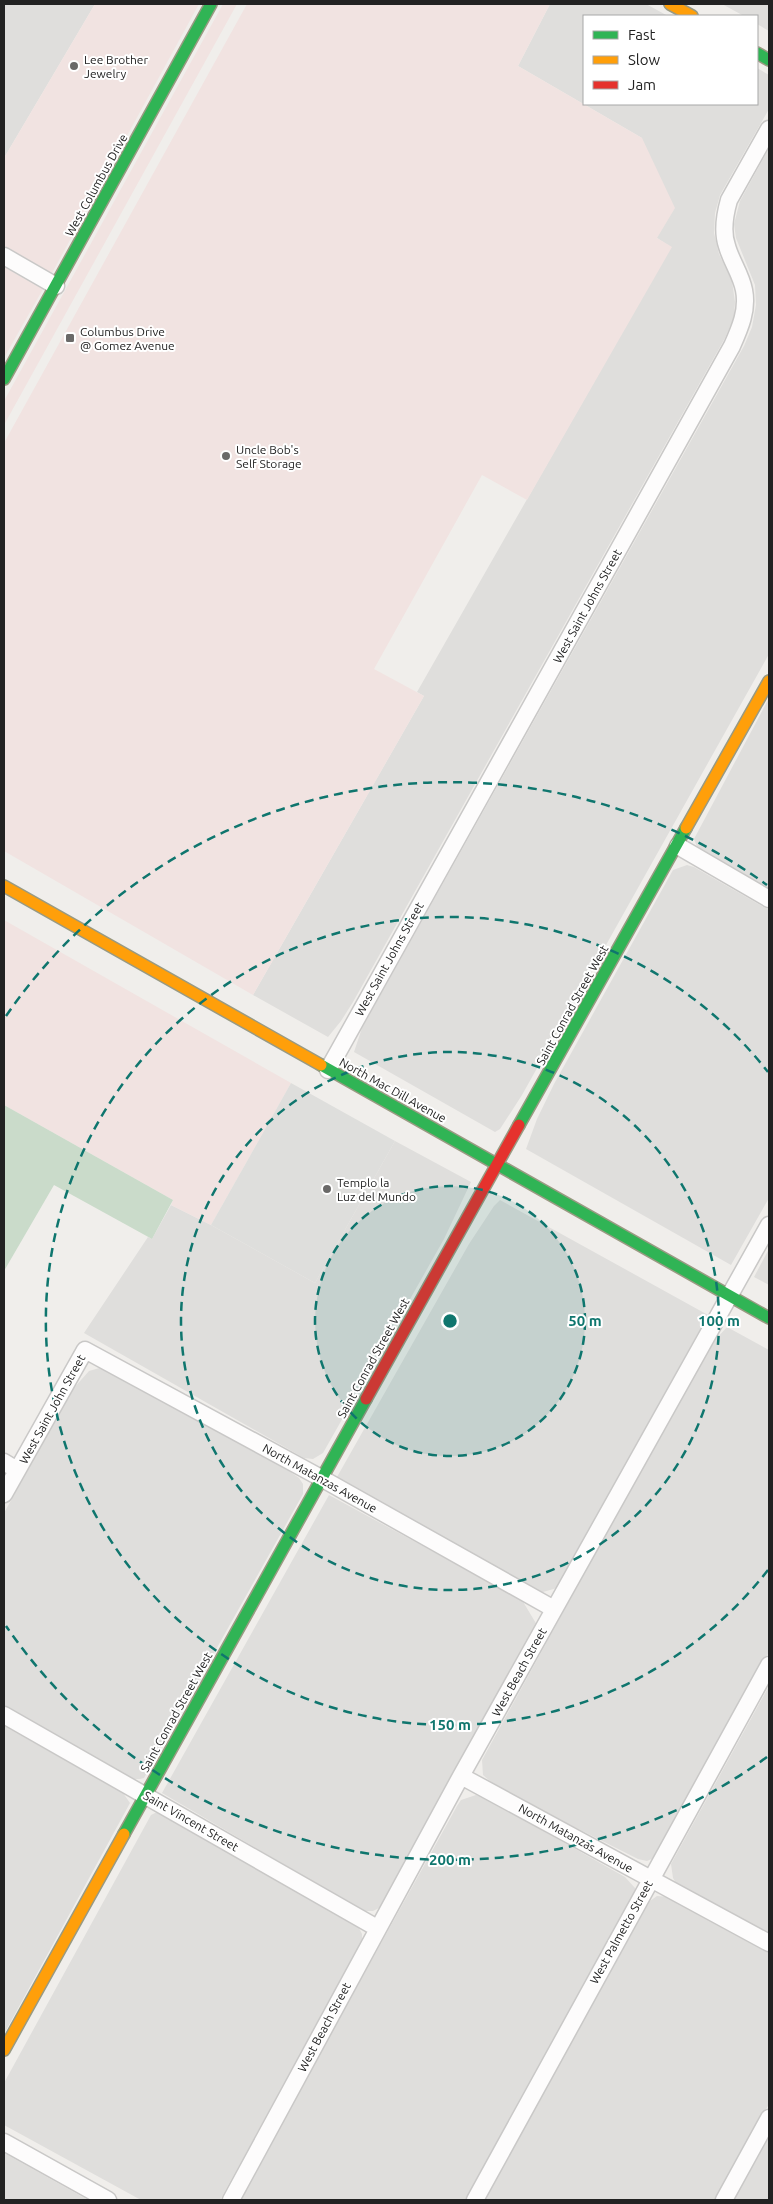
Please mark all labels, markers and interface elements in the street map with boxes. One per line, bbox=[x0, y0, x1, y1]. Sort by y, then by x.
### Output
legend bbox=[583, 15, 758, 105]
text: Fast bbox=[628, 26, 656, 43]
text: Slow bbox=[628, 51, 661, 68]
place label: Lee Brother Jewelry bbox=[84, 53, 148, 80]
marker: Lee Brother Jewelry bbox=[68, 60, 80, 72]
text: Jam bbox=[628, 76, 656, 93]
street label: West Columbus Drive bbox=[62, 131, 130, 239]
place label: Columbus Drive @ Gomez Avenue bbox=[80, 325, 175, 352]
marker: Columbus Drive @ Gomez Avenue bbox=[64, 332, 76, 344]
place label: Uncle Bob's Self Storage bbox=[236, 443, 302, 470]
marker: Uncle Bob's Self Storage bbox=[220, 450, 232, 462]
street label: West Saint Johns Street bbox=[550, 547, 624, 665]
street label: West Saint Johns Street bbox=[352, 900, 426, 1018]
street label: Saint Conrad Street West bbox=[534, 943, 611, 1067]
street label: North Mac Dill Avenue bbox=[337, 1055, 449, 1125]
place label: Templo la Luz del Mundo bbox=[337, 1176, 416, 1203]
marker: Templo la Luz del Mundo bbox=[321, 1183, 333, 1195]
street label: Saint Conrad Street West bbox=[335, 1296, 412, 1420]
centre of rings bbox=[441, 1312, 459, 1330]
text: 50 m bbox=[568, 1312, 602, 1329]
text: 100 m bbox=[698, 1312, 740, 1329]
street label: West Saint John Street bbox=[17, 1352, 88, 1466]
street label: North Matanzas Avenue bbox=[261, 1441, 379, 1515]
street label: West Beach Street bbox=[489, 1625, 549, 1719]
street label: Saint Conrad Street West bbox=[138, 1650, 215, 1774]
text: 150 m bbox=[429, 1716, 471, 1733]
street label: Saint Vincent Street bbox=[141, 1789, 241, 1854]
street label: North Matanzas Avenue bbox=[517, 1801, 635, 1875]
text: 200 m bbox=[429, 1851, 471, 1868]
street label: West Palmetto Street bbox=[587, 1878, 655, 1986]
street label: West Beach Street bbox=[295, 1980, 353, 2074]

